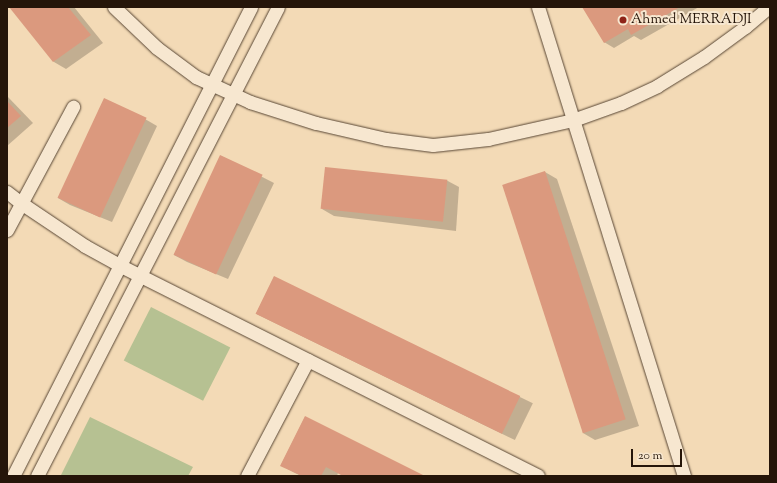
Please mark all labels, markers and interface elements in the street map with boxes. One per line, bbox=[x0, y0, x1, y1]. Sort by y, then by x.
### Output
place label: Ahmed MERRADJI bbox=[631, 12, 752, 28]
marker: Ahmed MERRADJI bbox=[618, 15, 628, 25]
scale bar bbox=[633, 441, 684, 467]
text: 20 m bbox=[638, 447, 662, 465]

